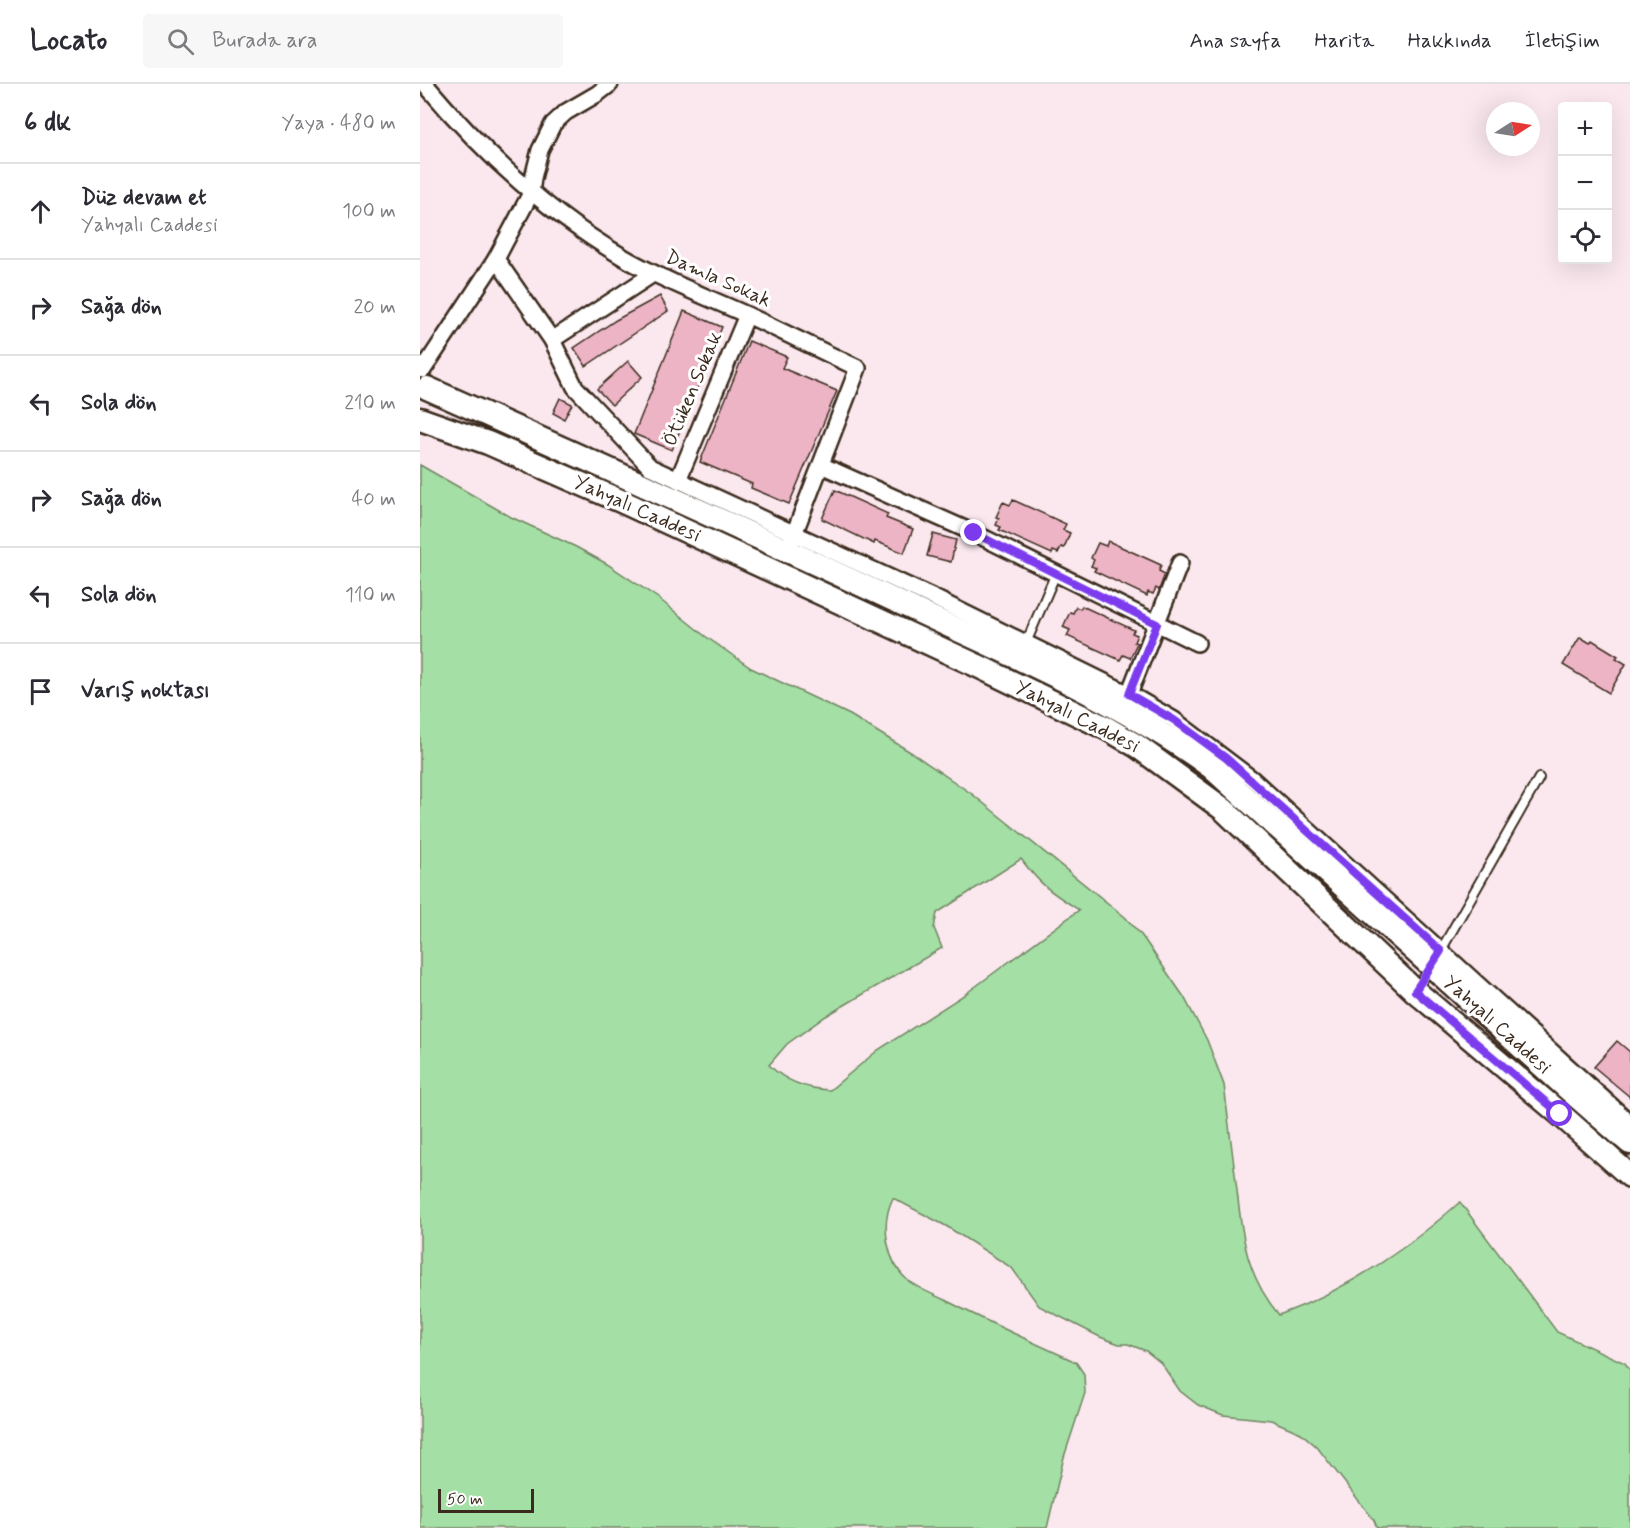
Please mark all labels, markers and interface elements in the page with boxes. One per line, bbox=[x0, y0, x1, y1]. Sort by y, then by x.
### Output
search box bbox=[143, 14, 563, 68]
text: Locato bbox=[30, 23, 107, 60]
icon: search bbox=[164, 25, 197, 58]
text: Burada ara bbox=[212, 27, 318, 55]
text: Ana sayfa bbox=[1189, 27, 1281, 55]
text: Harita bbox=[1314, 27, 1374, 55]
text: Hakkında bbox=[1407, 27, 1492, 55]
text: İletişim bbox=[1525, 27, 1600, 55]
north arrow bbox=[1486, 102, 1540, 156]
map controls bbox=[1558, 102, 1612, 264]
button: + bbox=[1558, 102, 1612, 156]
text: 6 dk bbox=[24, 106, 71, 140]
text: Yaya · 480 m bbox=[282, 110, 396, 137]
button: − bbox=[1558, 156, 1612, 210]
text: Düz devam et bbox=[81, 184, 206, 212]
icon: ahead bbox=[24, 195, 57, 228]
text: 100 m bbox=[342, 198, 396, 225]
button: locate bbox=[1558, 210, 1612, 264]
text: Yahyalı Caddesi bbox=[81, 212, 218, 239]
street label: Damla Sokak bbox=[661, 244, 775, 314]
icon: right bbox=[24, 291, 57, 324]
text: Sağa dön bbox=[81, 293, 162, 321]
text: 20 m bbox=[353, 294, 396, 321]
street label: Ötüken Sokak bbox=[657, 328, 729, 450]
icon: left bbox=[24, 387, 57, 420]
text: Sola dön bbox=[81, 389, 157, 417]
text: 210 m bbox=[344, 390, 396, 417]
street label: Yahyalı Caddesi bbox=[569, 469, 705, 549]
icon: right bbox=[24, 483, 57, 516]
text: Sağa dön bbox=[81, 485, 162, 513]
text: 40 m bbox=[352, 486, 396, 513]
route end bbox=[960, 519, 986, 545]
icon: left bbox=[24, 579, 57, 612]
text: Sola dön bbox=[81, 581, 157, 609]
text: 110 m bbox=[345, 582, 396, 609]
street label: Yahyalı Caddesi bbox=[1010, 674, 1144, 760]
icon: arrive bbox=[24, 675, 57, 708]
text: Varış noktası bbox=[81, 677, 210, 705]
street label: Yahyalı Caddesi bbox=[1437, 969, 1557, 1081]
route start bbox=[1546, 1100, 1572, 1126]
scale bar bbox=[438, 1486, 534, 1514]
text: 50 m bbox=[447, 1489, 483, 1510]

